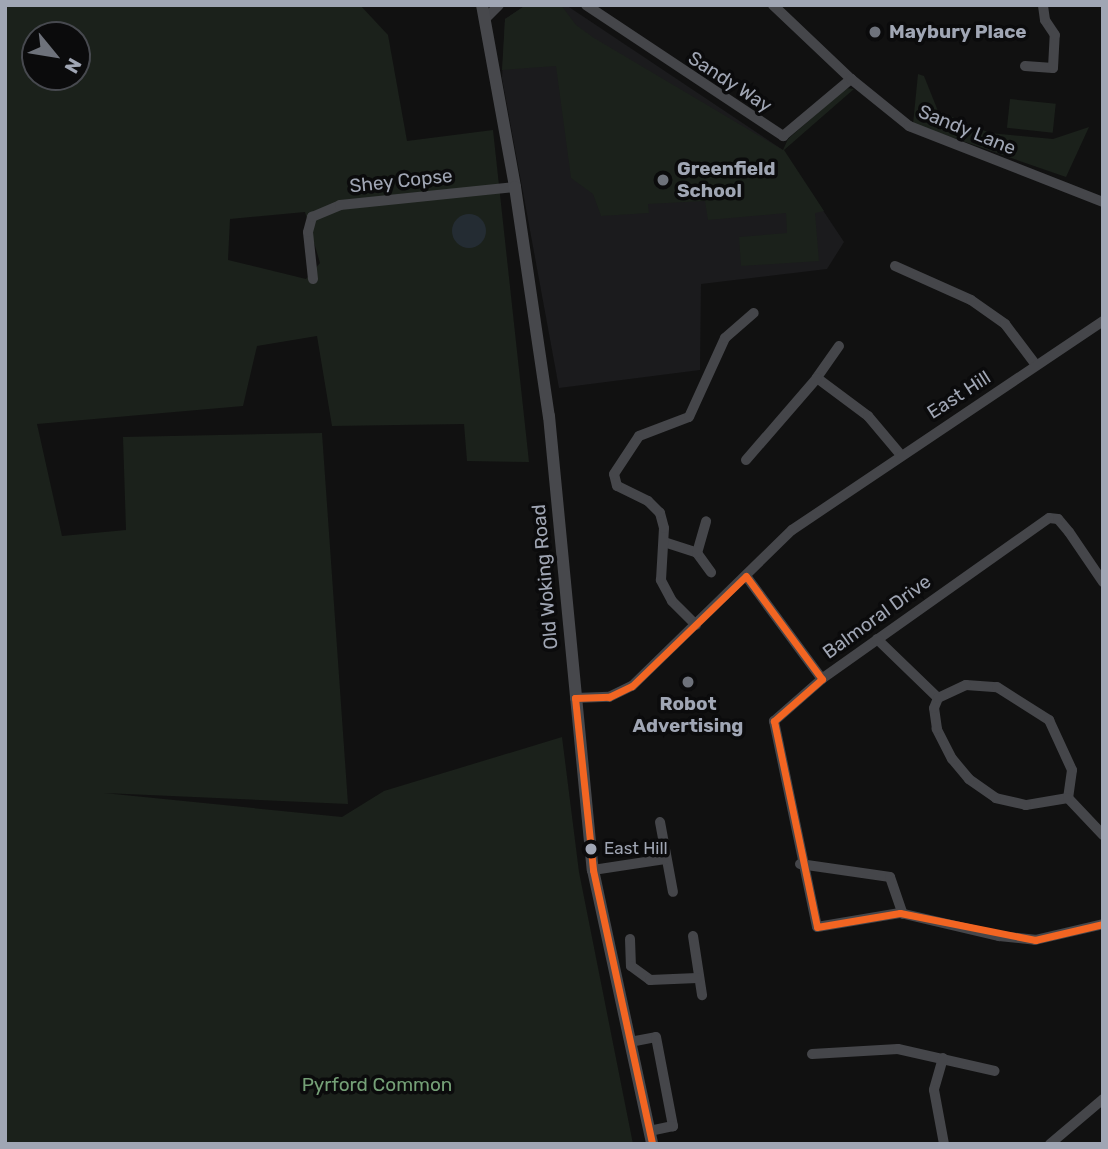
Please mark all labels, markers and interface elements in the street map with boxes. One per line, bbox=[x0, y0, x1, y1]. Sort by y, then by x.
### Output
north arrow bbox=[21, 21, 91, 91]
place label: Maybury Place bbox=[889, 21, 1027, 43]
marker: Maybury Place bbox=[867, 24, 883, 40]
street label: Sandy Way bbox=[684, 46, 776, 118]
text: N bbox=[60, 54, 86, 77]
street label: Sandy Lane bbox=[915, 100, 1019, 160]
place label: Greenfield School bbox=[677, 158, 775, 202]
street label: Shey Copse bbox=[348, 164, 454, 198]
marker: Greenfield School bbox=[655, 172, 671, 188]
street label: East Hill bbox=[923, 366, 995, 424]
street label: Old Woking Road bbox=[527, 503, 563, 651]
street label: Balmoral Drive bbox=[818, 570, 936, 664]
marker: Robot Advertising bbox=[680, 674, 696, 690]
place label: Robot Advertising bbox=[633, 693, 743, 737]
place label: East Hill bbox=[604, 839, 668, 859]
marker: East Hill bbox=[584, 842, 598, 856]
park label: Pyrford Common bbox=[302, 1074, 452, 1096]

